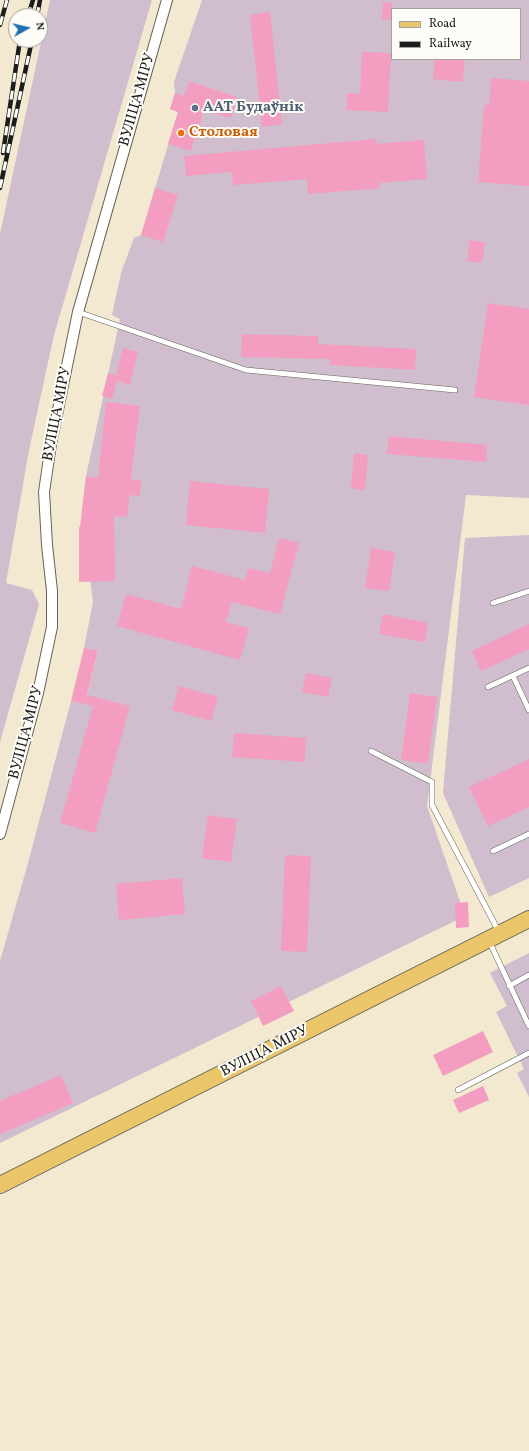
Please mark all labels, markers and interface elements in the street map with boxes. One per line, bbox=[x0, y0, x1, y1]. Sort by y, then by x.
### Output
north arrow bbox=[8, 8, 48, 48]
legend bbox=[391, 8, 521, 60]
text: Road bbox=[429, 16, 456, 32]
text: N bbox=[31, 21, 47, 31]
text: Railway bbox=[429, 36, 472, 52]
street label: ВУЛІЦА МІРУ bbox=[116, 51, 160, 149]
place label: ААТ Будаўнік bbox=[203, 99, 303, 117]
marker: ААТ Будаўнік bbox=[190, 103, 200, 113]
place label: Столовая bbox=[189, 124, 258, 142]
marker: Столовая bbox=[176, 128, 186, 138]
street label: ВУЛІЦА МІРУ bbox=[40, 365, 76, 463]
street label: ВУЛІЦА МІРУ bbox=[6, 684, 48, 782]
street label: ВУЛІЦА МІРУ bbox=[218, 1022, 312, 1082]

